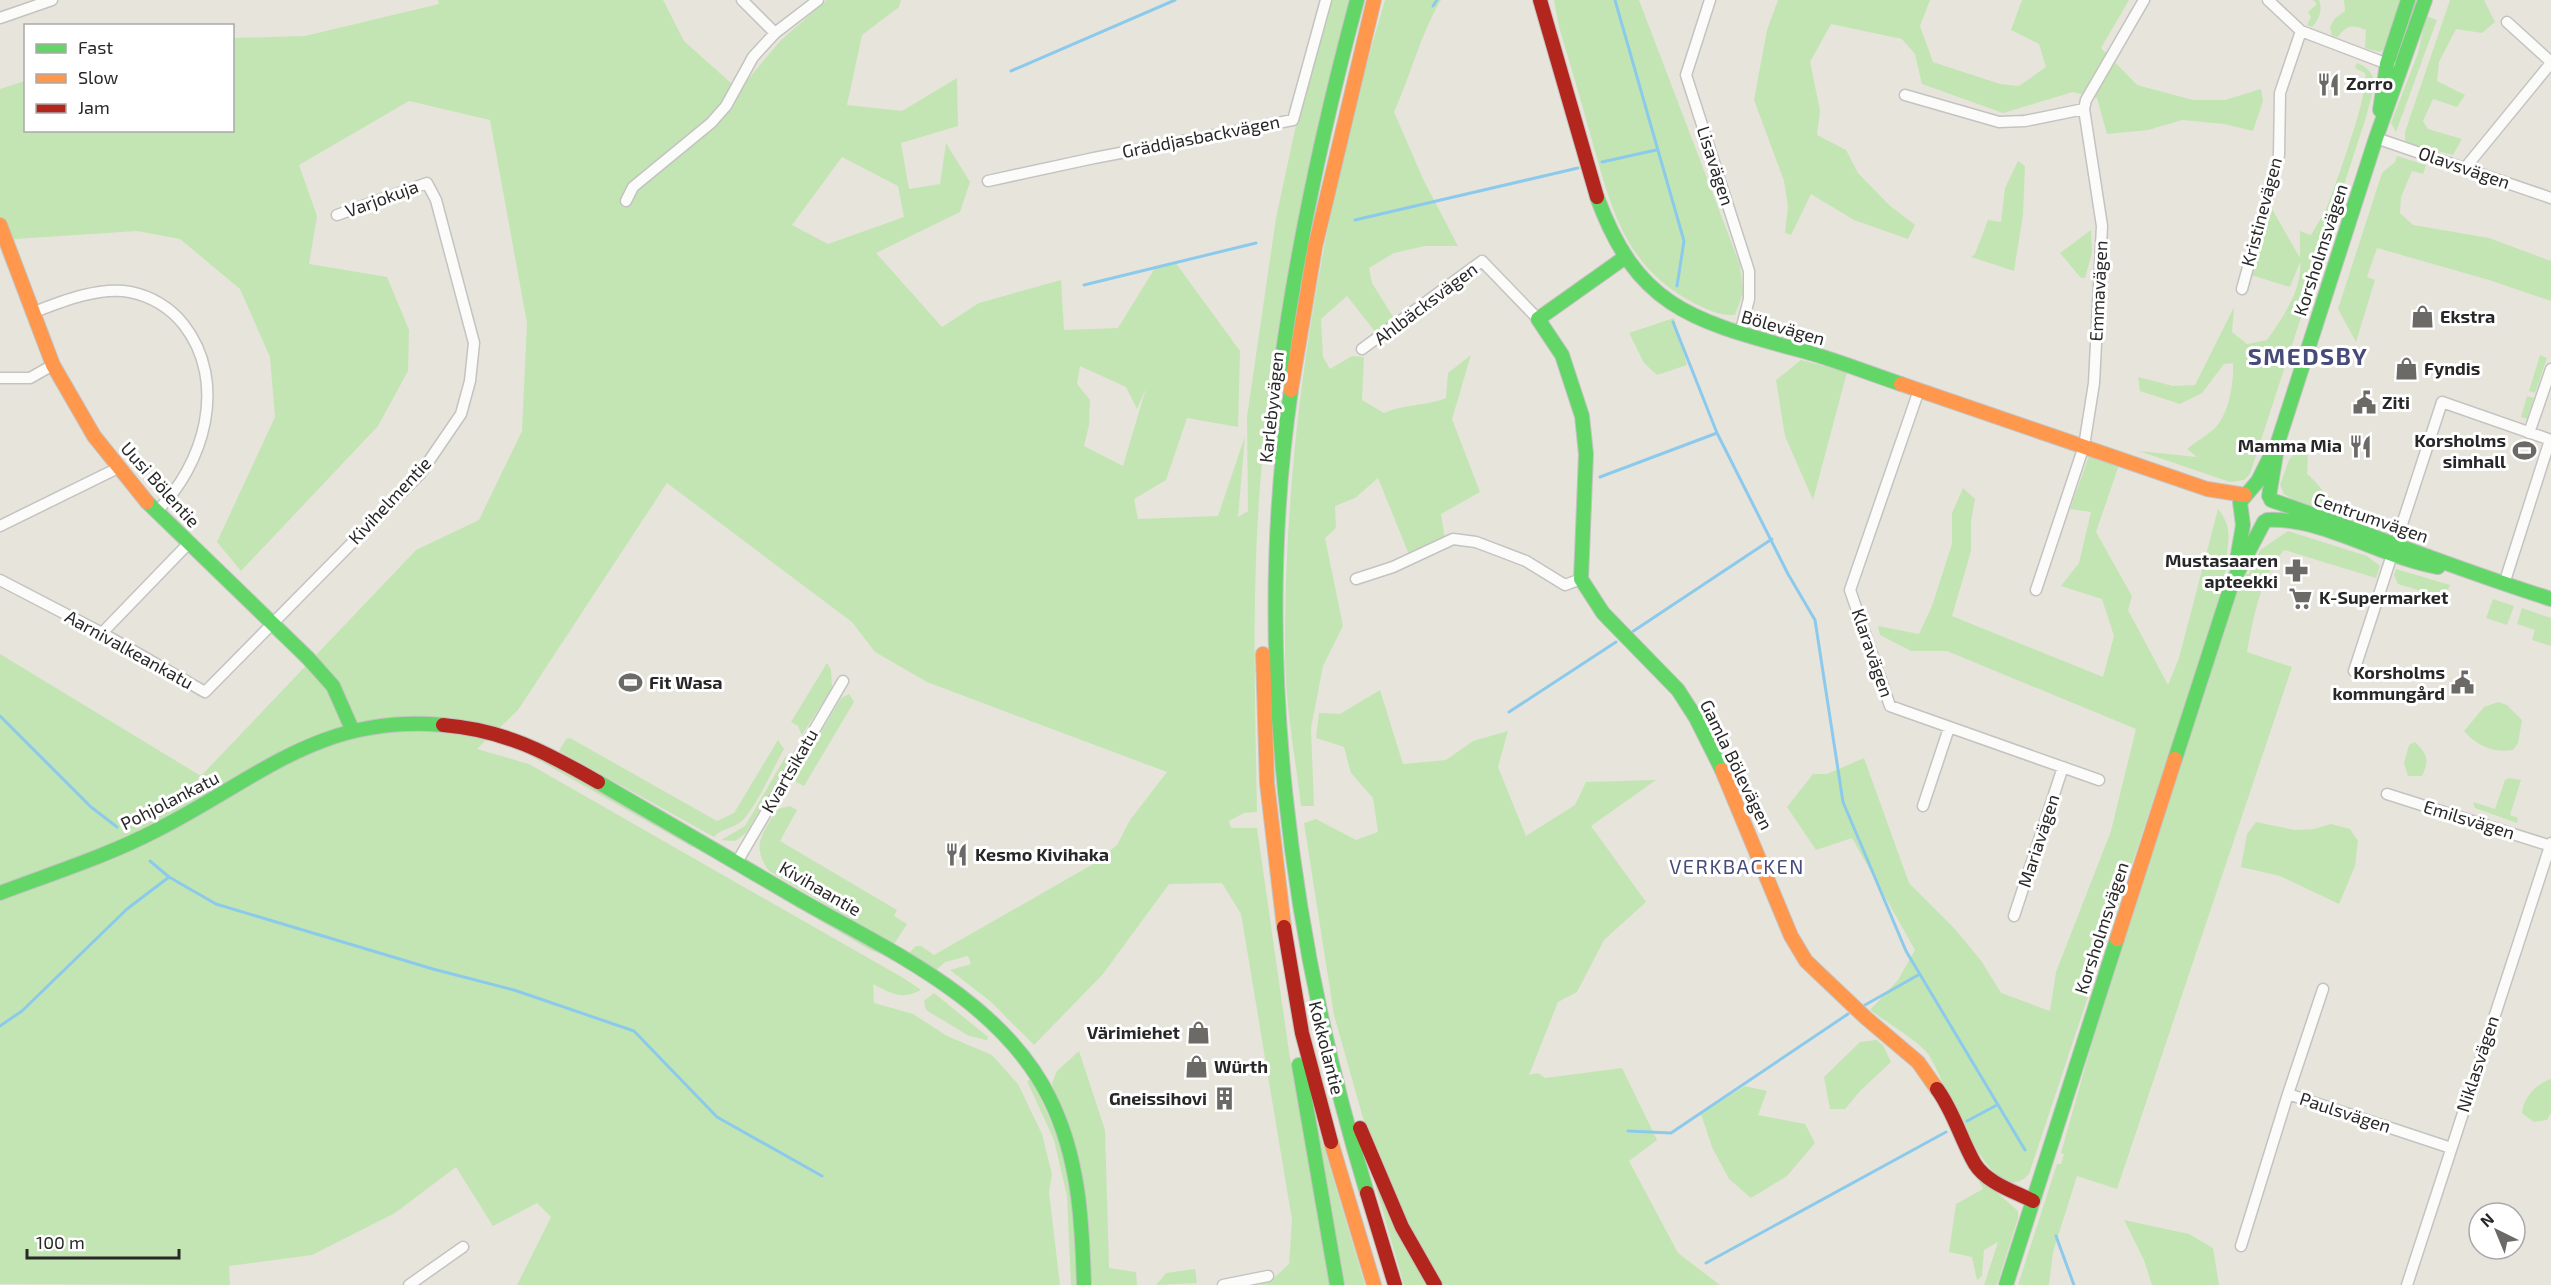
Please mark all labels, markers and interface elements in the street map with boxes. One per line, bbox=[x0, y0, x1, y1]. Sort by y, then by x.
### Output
legend bbox=[24, 24, 234, 132]
text: Fast bbox=[78, 36, 113, 58]
text: Slow bbox=[78, 66, 119, 88]
restaurant icon: Zorro bbox=[2315, 71, 2341, 97]
place label: Zorro bbox=[2346, 72, 2393, 94]
text: Jam bbox=[78, 96, 110, 118]
street label: Gräddjasbackvägen bbox=[1120, 110, 1281, 162]
street label: Lisavägen bbox=[1693, 123, 1739, 208]
street label: Olavsvägen bbox=[2416, 141, 2513, 193]
street label: Kristinevägen bbox=[2236, 155, 2286, 269]
street label: Varjokuja bbox=[342, 175, 421, 221]
street label: Korsholmsvägen bbox=[2288, 181, 2352, 318]
street label: Emmavägen bbox=[2084, 240, 2112, 342]
street label: Ahlbäcksvägen bbox=[1369, 257, 1481, 349]
shop icon: Ekstra bbox=[2409, 304, 2435, 330]
street label: Bölevägen bbox=[1739, 305, 1828, 349]
place label: Ekstra bbox=[2440, 305, 2495, 327]
district label: SMEDSBY bbox=[2248, 341, 2368, 370]
street label: Karlebyvägen bbox=[1254, 350, 1288, 464]
shop icon: Fyndis bbox=[2393, 356, 2419, 382]
place label: Fyndis bbox=[2424, 357, 2480, 379]
public building icon: Ziti bbox=[2351, 390, 2377, 416]
place label: Ziti bbox=[2382, 391, 2410, 413]
place label: Korsholms simhall bbox=[2414, 429, 2506, 472]
restaurant icon: Mamma Mia bbox=[2347, 433, 2373, 459]
place label: Mamma Mia bbox=[2238, 434, 2342, 456]
street label: Uusi Bölentie bbox=[117, 437, 205, 532]
sports icon: Korsholms simhall bbox=[2511, 438, 2537, 464]
street label: Kivihelmentie bbox=[343, 452, 435, 549]
street label: Centrumvägen bbox=[2311, 487, 2432, 547]
place label: Mustasaaren apteekki bbox=[2165, 549, 2278, 592]
pharmacy icon: Mustasaaren apteekki bbox=[2283, 558, 2309, 584]
supermarket icon: K-Supermarket bbox=[2288, 585, 2314, 611]
place label: K-Supermarket bbox=[2319, 586, 2449, 608]
street label: Aarnivalkeankatu bbox=[62, 605, 197, 693]
street label: Klaravägen bbox=[1848, 605, 1898, 700]
place label: Korsholms kommungård bbox=[2332, 661, 2445, 704]
sports icon: Fit Wasa bbox=[618, 670, 644, 696]
public building icon: Korsholms kommungård bbox=[2450, 670, 2476, 696]
place label: Fit Wasa bbox=[649, 671, 723, 693]
street label: Gamla Bölevägen bbox=[1696, 696, 1778, 833]
street label: Kvartsikatu bbox=[756, 725, 822, 816]
street label: Pohjolankatu bbox=[117, 766, 223, 834]
street label: Mariavägen bbox=[2013, 791, 2063, 890]
street label: Emilsvägen bbox=[2421, 795, 2518, 843]
restaurant icon: Kesmo Kivihaka bbox=[944, 842, 970, 868]
place label: Kesmo Kivihaka bbox=[975, 843, 1109, 865]
district label: VERKBACKEN bbox=[1669, 854, 1805, 878]
street label: Kivihaantie bbox=[776, 856, 865, 920]
street label: Korsholmsvägen bbox=[2069, 859, 2133, 996]
street label: Kokkolantie bbox=[1305, 999, 1349, 1097]
street label: Niklasvägen bbox=[2451, 1013, 2503, 1115]
shop icon: Värimiehet bbox=[1185, 1020, 1211, 1046]
place label: Värimiehet bbox=[1087, 1021, 1181, 1043]
shop icon: Würth bbox=[1183, 1054, 1209, 1080]
place label: Würth bbox=[1214, 1055, 1268, 1077]
building icon: Gneissihovi bbox=[1212, 1086, 1238, 1112]
place label: Gneissihovi bbox=[1109, 1087, 1207, 1109]
street label: Paulsvägen bbox=[2297, 1087, 2394, 1137]
north arrow bbox=[2467, 1201, 2527, 1261]
text: N bbox=[2476, 1209, 2497, 1231]
scale bar bbox=[27, 1222, 178, 1260]
text: 100 m bbox=[36, 1231, 85, 1253]

